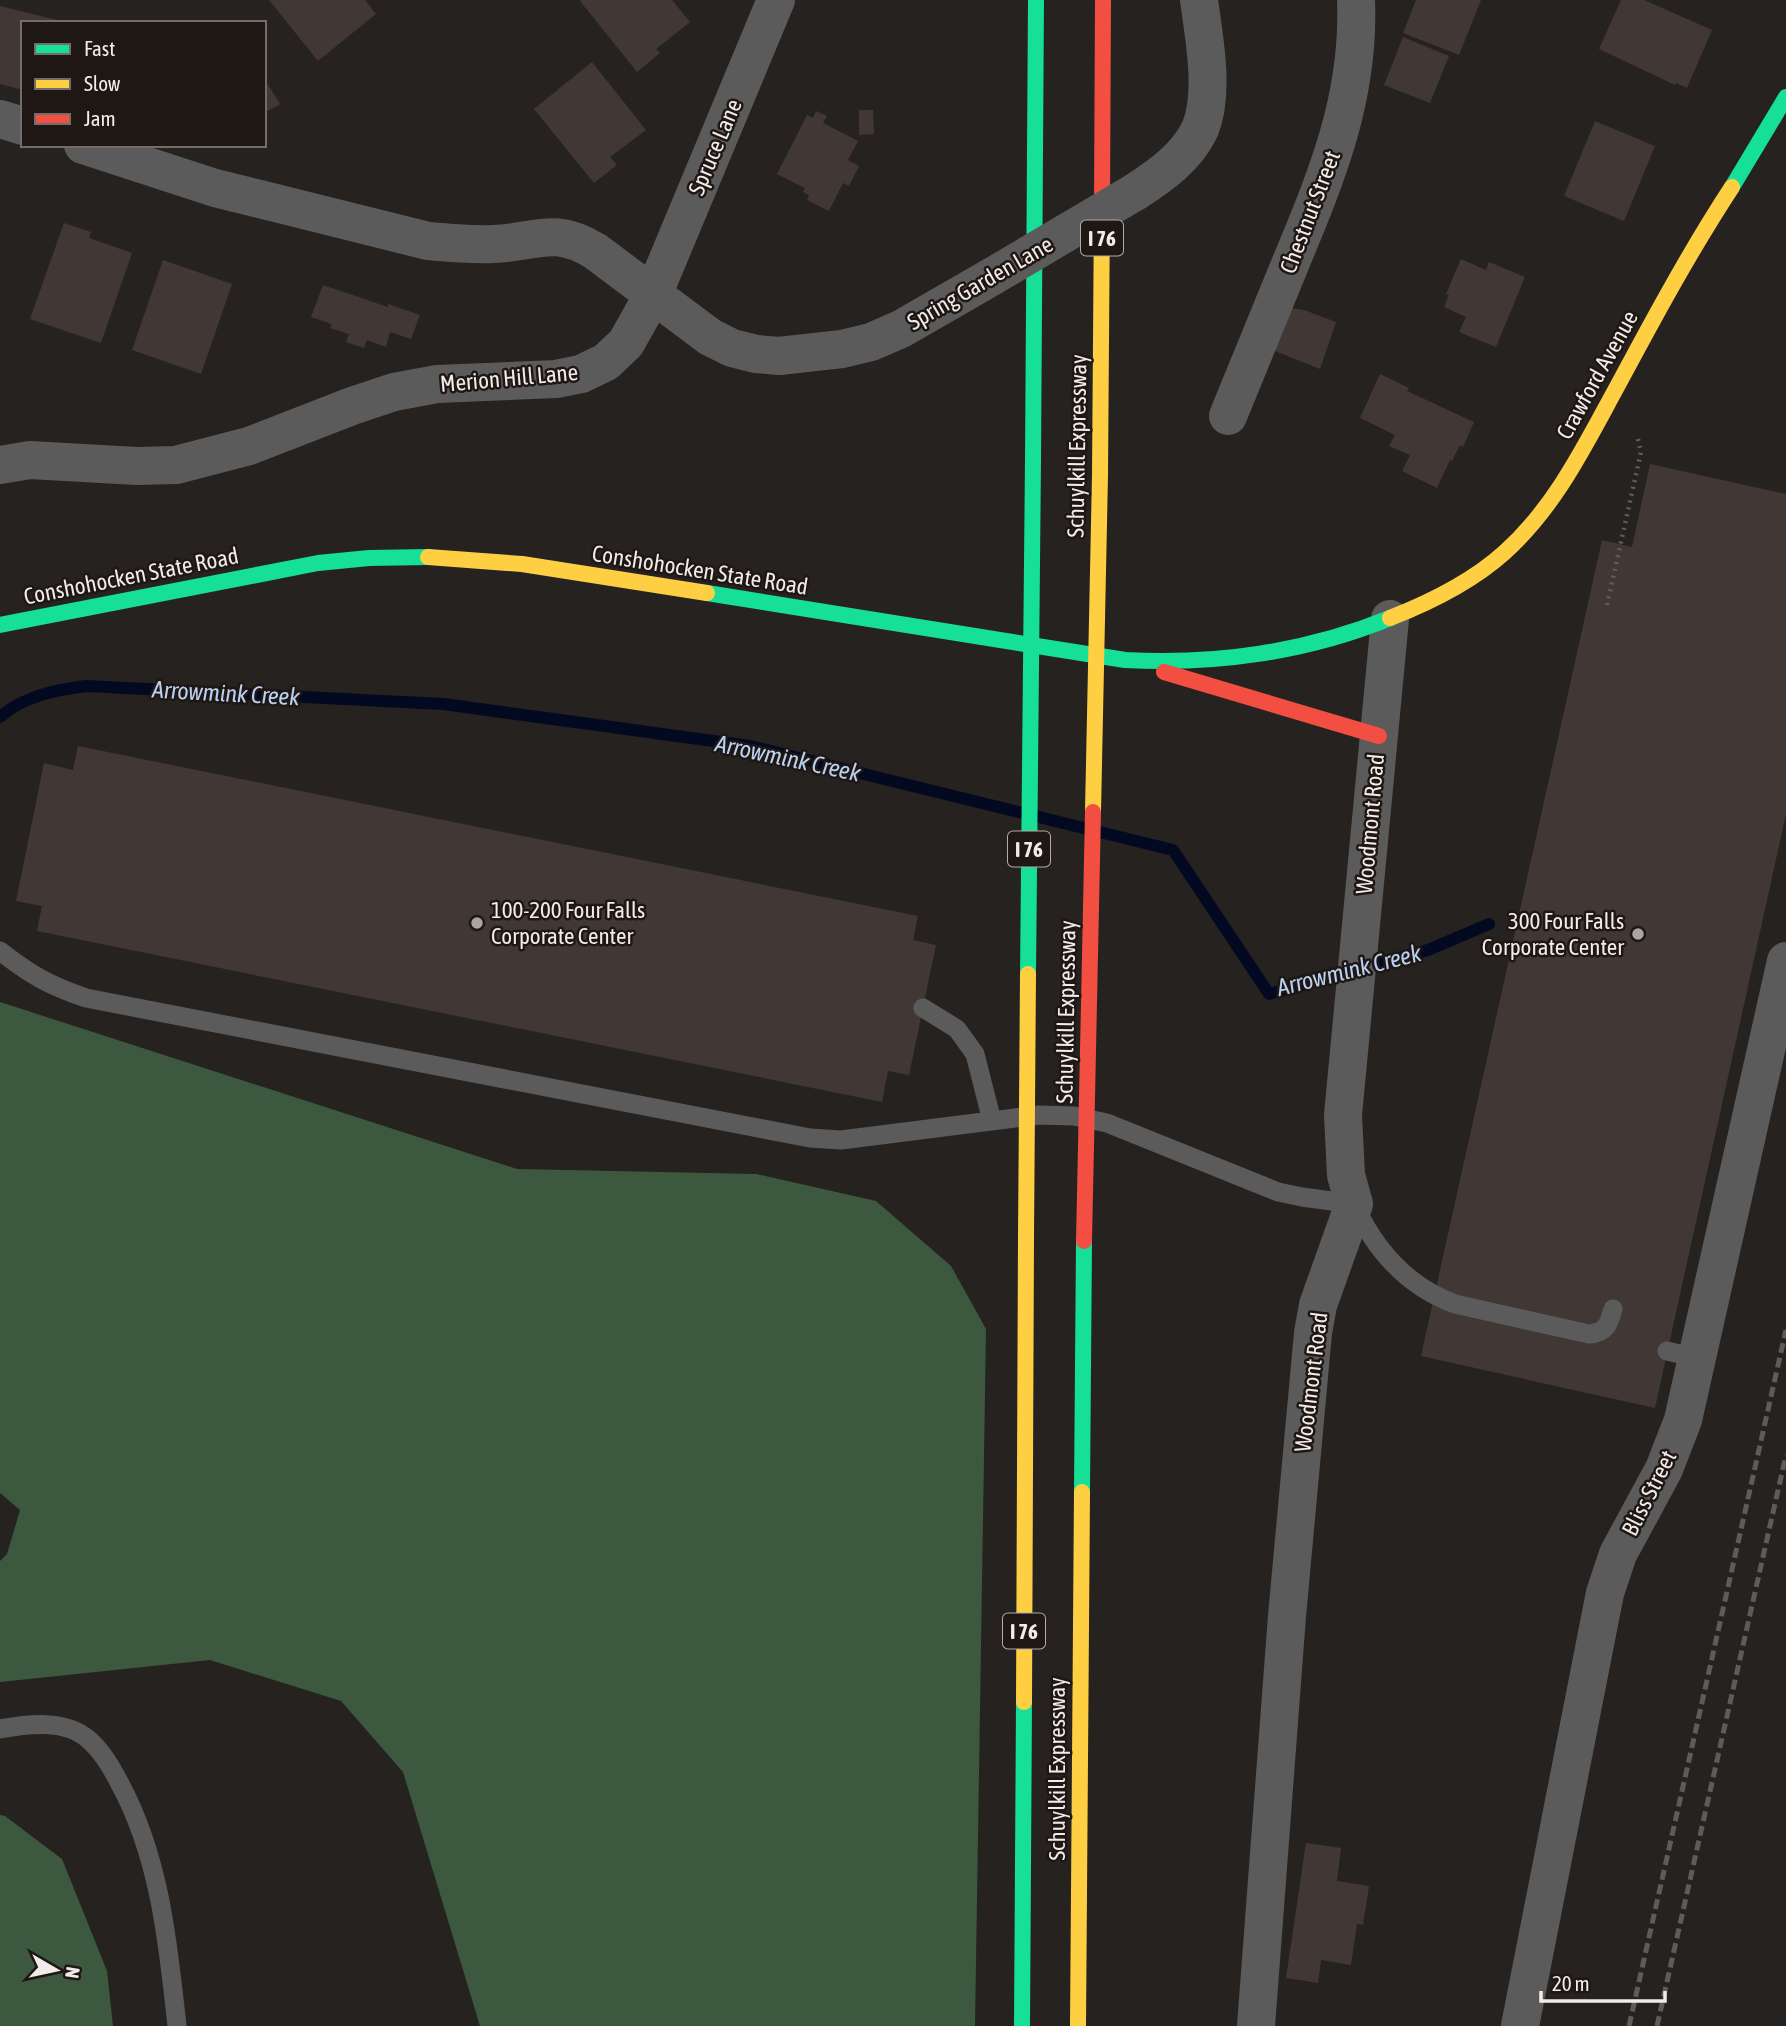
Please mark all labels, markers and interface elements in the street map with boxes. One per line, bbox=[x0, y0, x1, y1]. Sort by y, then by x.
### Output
legend bbox=[21, 21, 266, 147]
text: Fast bbox=[84, 36, 115, 60]
text: Slow bbox=[84, 71, 121, 95]
street label: Spruce Lane bbox=[683, 95, 747, 199]
text: Jam bbox=[84, 106, 116, 130]
street label: Chestnut Street bbox=[1275, 147, 1345, 277]
road number: I 76 bbox=[1081, 220, 1123, 256]
street label: Spring Garden Lane bbox=[903, 231, 1057, 335]
street label: Crawford Avenue bbox=[1551, 306, 1643, 444]
street label: Schuylkill Expressway bbox=[1062, 354, 1092, 538]
street label: Merion Hill Lane bbox=[439, 359, 579, 397]
street label: Conshohocken State Road bbox=[590, 540, 810, 600]
street label: Conshohocken State Road bbox=[21, 542, 241, 610]
water label: Arrowmink Creek bbox=[150, 676, 301, 710]
water label: Arrowmink Creek bbox=[712, 729, 864, 787]
street label: Woodmont Road bbox=[1351, 753, 1389, 895]
road number: I 76 bbox=[1008, 832, 1050, 866]
place label: 100-200 Four Falls Corporate Center bbox=[491, 897, 645, 949]
place label: 300 Four Falls Corporate Center bbox=[1482, 908, 1625, 960]
marker: 100-200 Four Falls Corporate Center bbox=[469, 915, 485, 931]
street label: Schuylkill Expressway bbox=[1051, 920, 1081, 1104]
marker: 300 Four Falls Corporate Center bbox=[1630, 926, 1646, 942]
water label: Arrowmink Creek bbox=[1273, 939, 1424, 1001]
street label: Woodmont Road bbox=[1290, 1311, 1332, 1453]
street label: Bliss Street bbox=[1617, 1446, 1681, 1540]
road number: I 76 bbox=[1003, 1614, 1045, 1648]
street label: Schuylkill Expressway bbox=[1044, 1677, 1070, 1861]
north arrow bbox=[21, 1935, 91, 2005]
scale bar bbox=[1541, 1960, 1665, 2004]
text: N bbox=[61, 1965, 85, 1980]
text: 20 m bbox=[1552, 1971, 1590, 1995]

